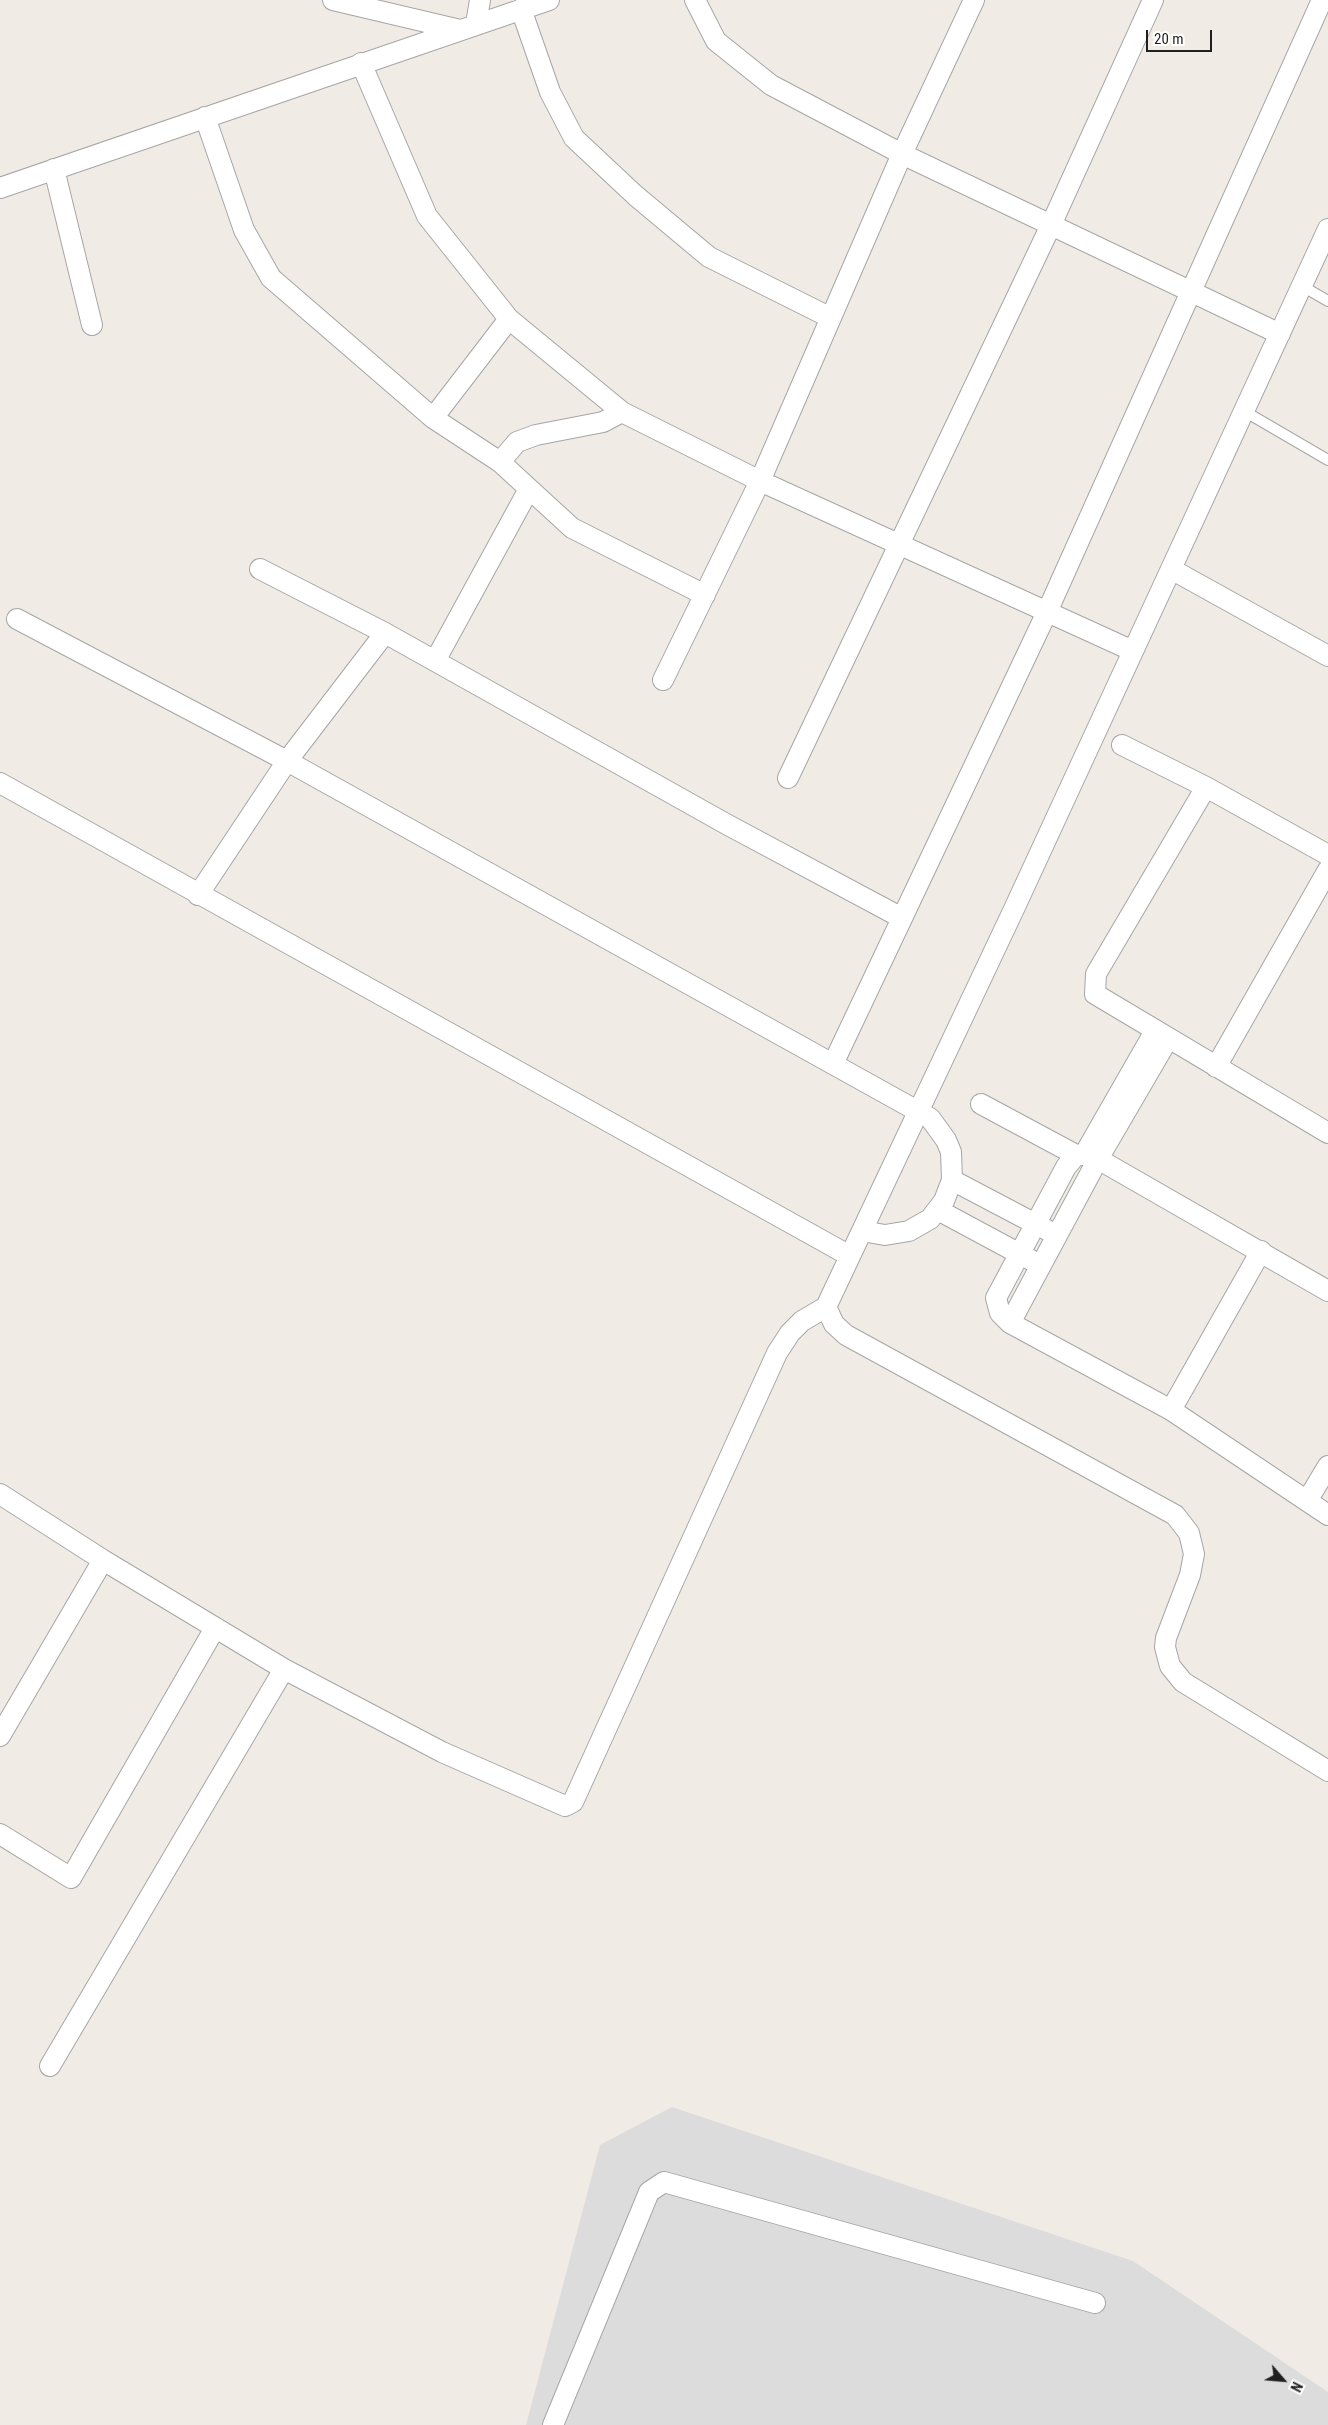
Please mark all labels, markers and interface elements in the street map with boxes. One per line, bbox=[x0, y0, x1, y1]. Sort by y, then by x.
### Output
scale bar bbox=[1148, 20, 1214, 52]
text: 20 m bbox=[1154, 30, 1184, 48]
north arrow bbox=[1258, 2355, 1308, 2405]
text: N bbox=[1287, 2379, 1305, 2394]

